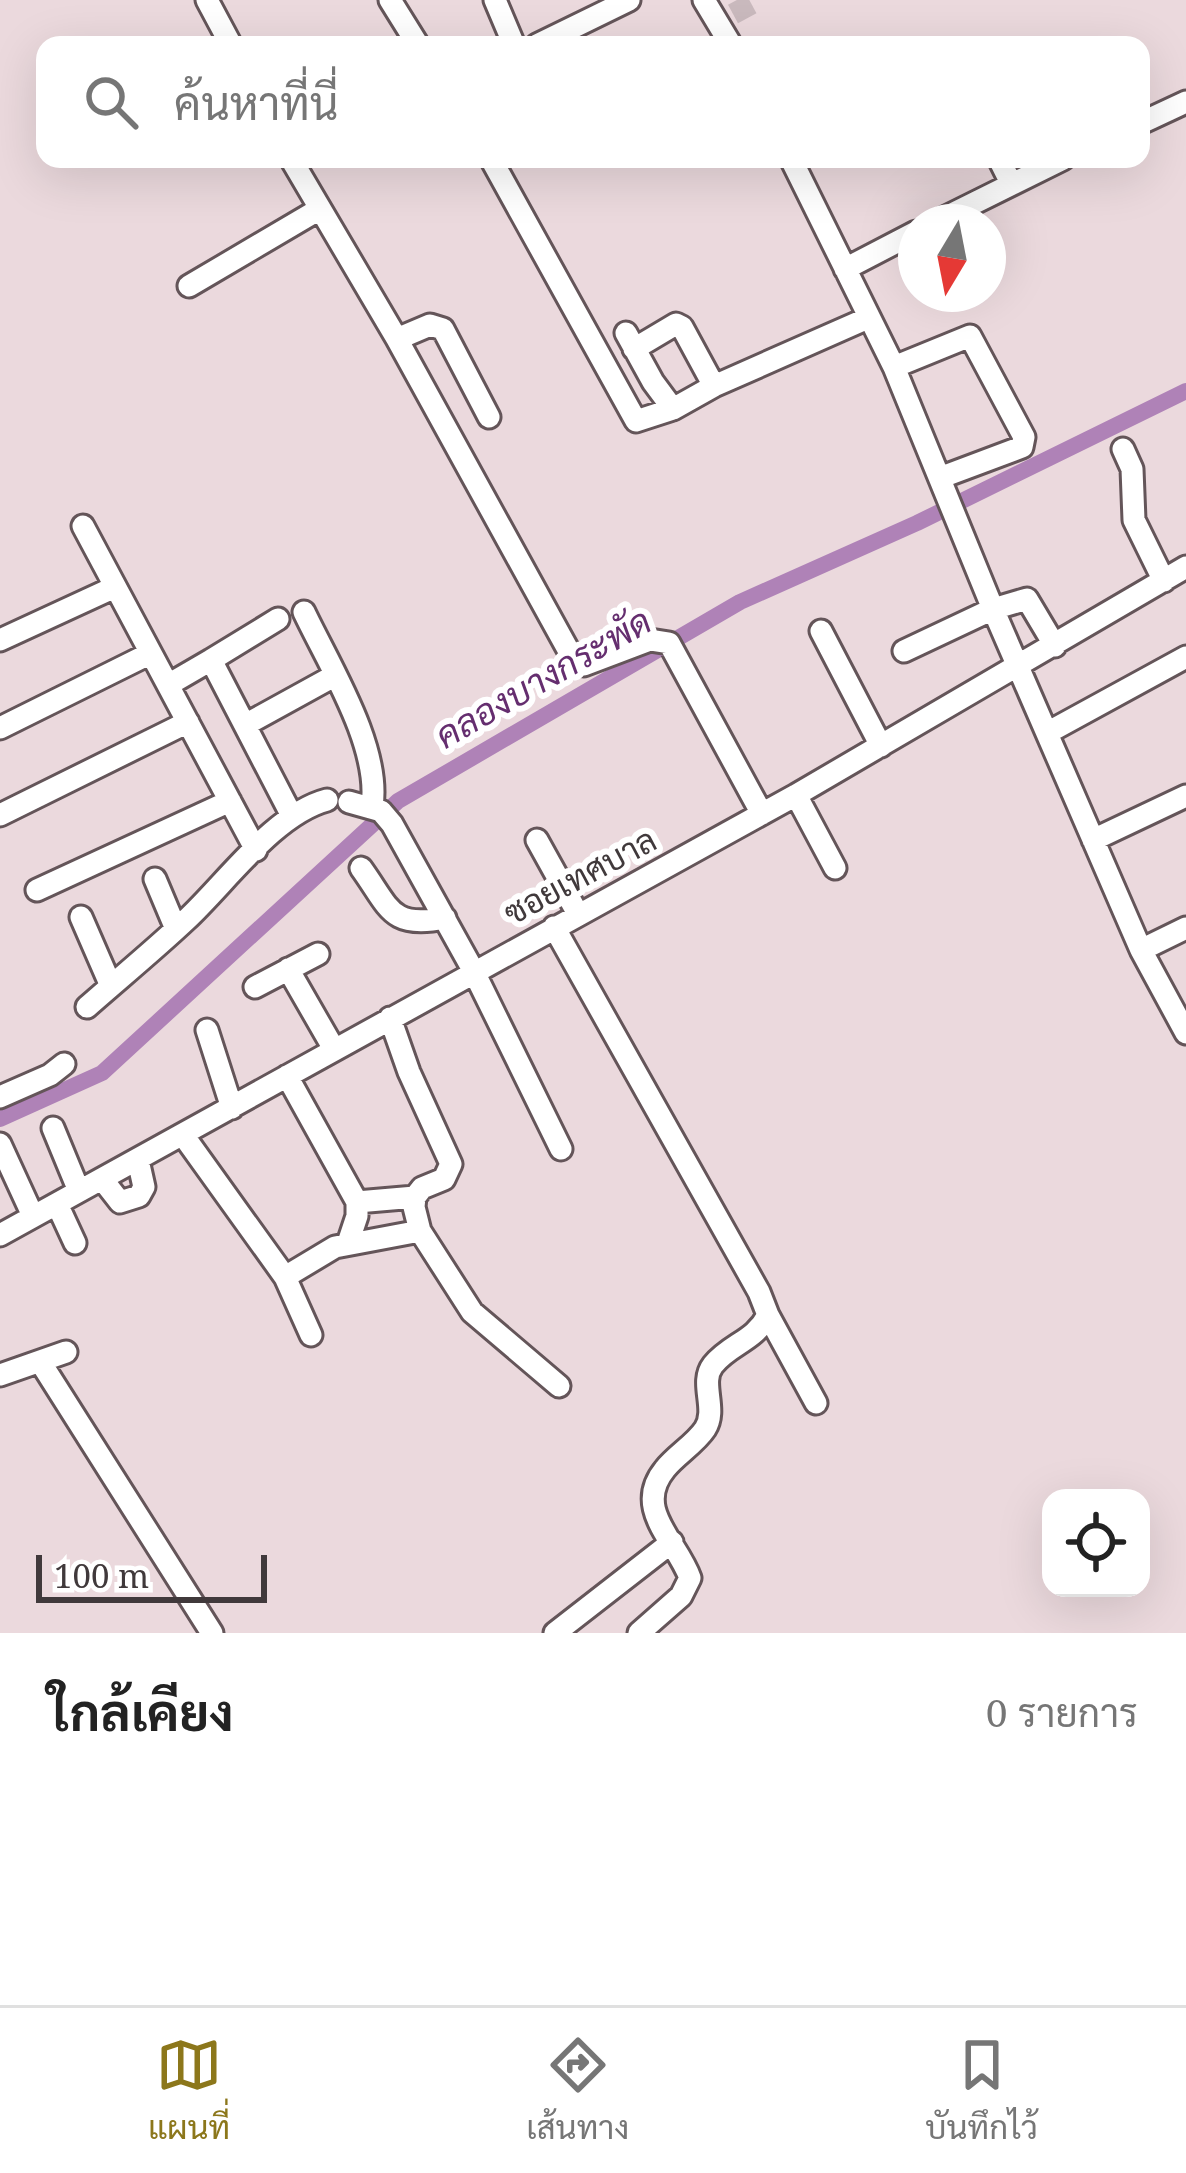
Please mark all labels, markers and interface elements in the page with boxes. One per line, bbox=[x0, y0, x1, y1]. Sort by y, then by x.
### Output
search box bbox=[36, 36, 1150, 168]
icon: search bbox=[78, 69, 144, 135]
text: ค้นหาที่นี่ bbox=[174, 72, 338, 133]
north arrow bbox=[898, 204, 1006, 312]
water label: คลองบางกระพัด bbox=[426, 596, 660, 759]
street label: ซอยเทศบาล bbox=[496, 817, 664, 935]
map controls bbox=[1042, 1489, 1150, 1597]
button: locate bbox=[1042, 1489, 1150, 1597]
scale bar bbox=[36, 1549, 267, 1602]
text: 100 m bbox=[54, 1553, 149, 1598]
text: ใกล้เคียง bbox=[48, 1676, 234, 1746]
text: 0 รายการ bbox=[986, 1685, 1138, 1738]
tab: แผนที่ bbox=[148, 2032, 230, 2149]
tab: เส้นทาง bbox=[526, 2032, 629, 2149]
tab: บันทึกไว้ bbox=[925, 2032, 1038, 2149]

